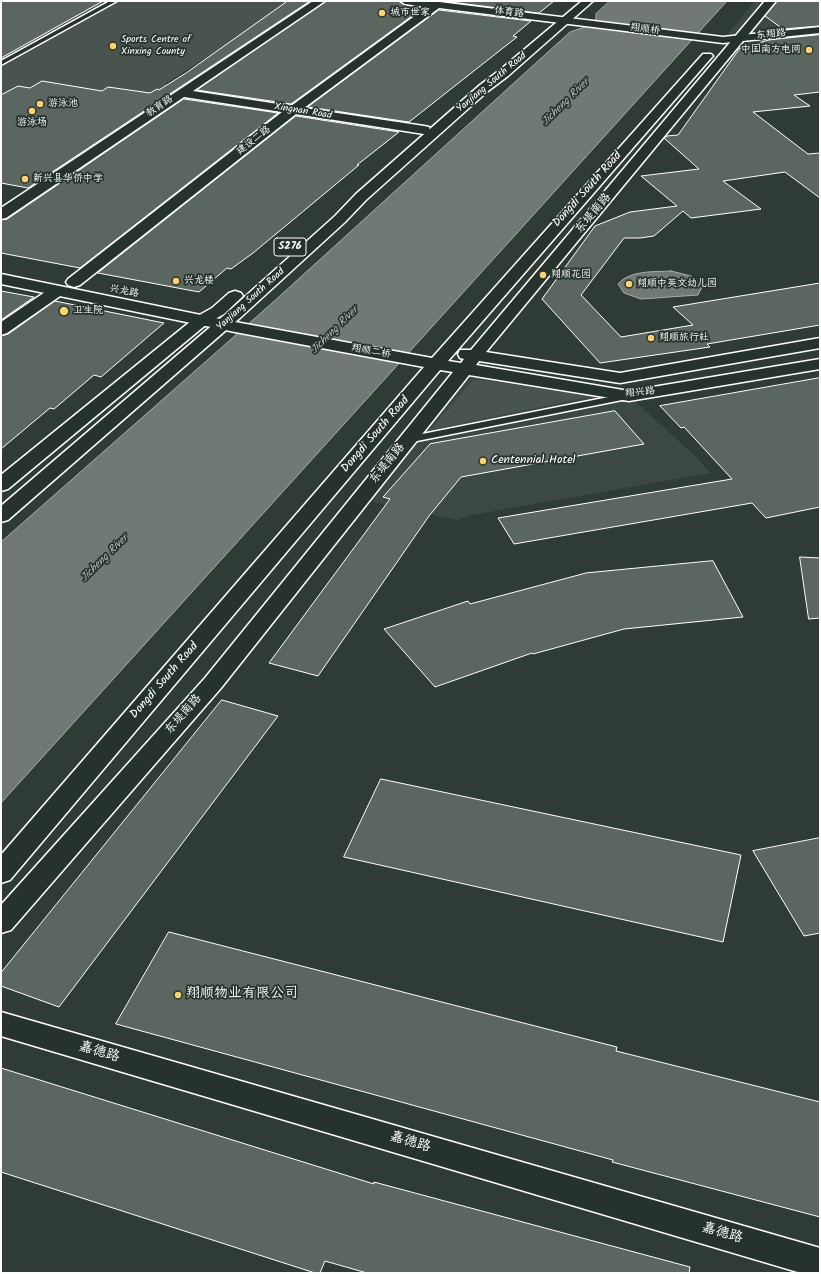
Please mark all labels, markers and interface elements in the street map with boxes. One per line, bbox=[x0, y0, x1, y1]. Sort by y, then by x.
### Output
street label: 体育路 bbox=[493, 5, 525, 21]
place label: 城市世家 bbox=[390, 7, 430, 19]
marker: 城市世家 bbox=[377, 8, 387, 18]
street label: 翔顺桥 bbox=[629, 22, 661, 38]
street label: 东翔路 bbox=[755, 27, 787, 43]
place label: Sports Centre of Xinxing County bbox=[121, 34, 191, 58]
marker: Sports Centre of Xinxing County bbox=[108, 41, 118, 51]
place label: 中国南方电网 bbox=[741, 44, 801, 56]
marker: 中国南方电网 bbox=[804, 45, 814, 55]
street label: Yanjiang South Road bbox=[455, 50, 529, 116]
water label: Jicheng River bbox=[540, 77, 592, 129]
street label: 教育路 bbox=[144, 94, 176, 120]
place label: 游泳池 bbox=[48, 98, 78, 110]
marker: 游泳池 bbox=[35, 99, 45, 109]
street label: Xingnan Road bbox=[273, 102, 333, 122]
marker: 游泳场 bbox=[27, 106, 37, 116]
place label: 游泳场 bbox=[17, 117, 47, 129]
street label: 建设二路 bbox=[235, 124, 273, 158]
street label: Dongdi South Road bbox=[550, 149, 626, 231]
place label: 新兴县华侨中学 bbox=[33, 173, 103, 185]
marker: 新兴县华侨中学 bbox=[20, 174, 30, 184]
street label: 东堤南路 bbox=[573, 191, 615, 237]
road number: S276 bbox=[274, 238, 306, 256]
street label: Yanjiang South Road bbox=[215, 266, 287, 334]
place label: 翔顺花园 bbox=[551, 269, 591, 281]
marker: 翔顺花园 bbox=[538, 270, 548, 280]
place label: 兴龙楼 bbox=[184, 275, 214, 287]
marker: 兴龙楼 bbox=[171, 276, 181, 286]
place label: 翔顺中英文幼儿园 bbox=[637, 278, 717, 290]
marker: 翔顺中英文幼儿园 bbox=[624, 279, 634, 289]
street label: 兴龙路 bbox=[108, 283, 140, 301]
marker: 卫生院 bbox=[58, 305, 70, 317]
place label: 卫生院 bbox=[73, 305, 103, 317]
water label: Jicheng River bbox=[309, 305, 361, 357]
place label: 翔顺旅行社 bbox=[659, 332, 709, 344]
marker: 翔顺旅行社 bbox=[646, 333, 656, 343]
street label: 翔顺二桥 bbox=[350, 343, 392, 361]
street label: 翔兴路 bbox=[624, 385, 656, 401]
street label: Dongdi South Road bbox=[339, 394, 413, 476]
street label: 东堤南路 bbox=[367, 441, 409, 487]
place label: Centennial Hotel bbox=[491, 454, 576, 468]
marker: Centennial Hotel bbox=[478, 456, 488, 466]
water label: Jicheng River bbox=[79, 533, 131, 585]
street label: Dongdi South Road bbox=[128, 640, 202, 722]
street label: 东堤南路 bbox=[163, 692, 205, 738]
place label: 翔顺物业有限公司 bbox=[186, 987, 298, 1003]
marker: 翔顺物业有限公司 bbox=[173, 990, 183, 1000]
street label: 嘉德路 bbox=[76, 1039, 122, 1067]
street label: 嘉德路 bbox=[387, 1129, 433, 1157]
street label: 嘉德路 bbox=[699, 1220, 745, 1248]

